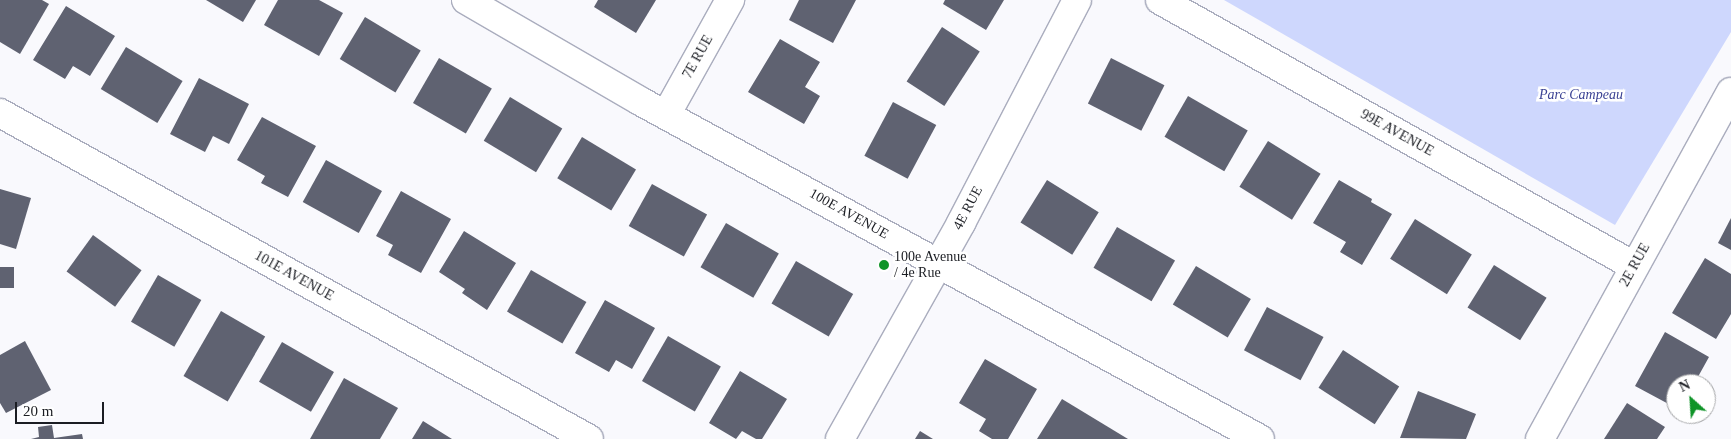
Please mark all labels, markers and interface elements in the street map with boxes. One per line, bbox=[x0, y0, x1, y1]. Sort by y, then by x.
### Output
street label: 7E RUE bbox=[679, 32, 717, 82]
park label: Parc Campeau bbox=[1539, 87, 1623, 103]
street label: 99E AVENUE bbox=[1357, 106, 1437, 160]
street label: 4E RUE bbox=[950, 183, 986, 233]
street label: 100E AVENUE bbox=[806, 185, 892, 243]
street label: 2E RUE bbox=[1616, 240, 1654, 290]
street label: 101E AVENUE bbox=[251, 247, 337, 305]
place label: 100e Avenue / 4e Rue bbox=[894, 249, 967, 282]
marker: 100e Avenue / 4e Rue bbox=[878, 259, 890, 271]
north arrow bbox=[1666, 374, 1716, 424]
text: N bbox=[1677, 377, 1692, 395]
scale bar bbox=[18, 392, 106, 424]
text: 20 m bbox=[23, 403, 53, 419]

